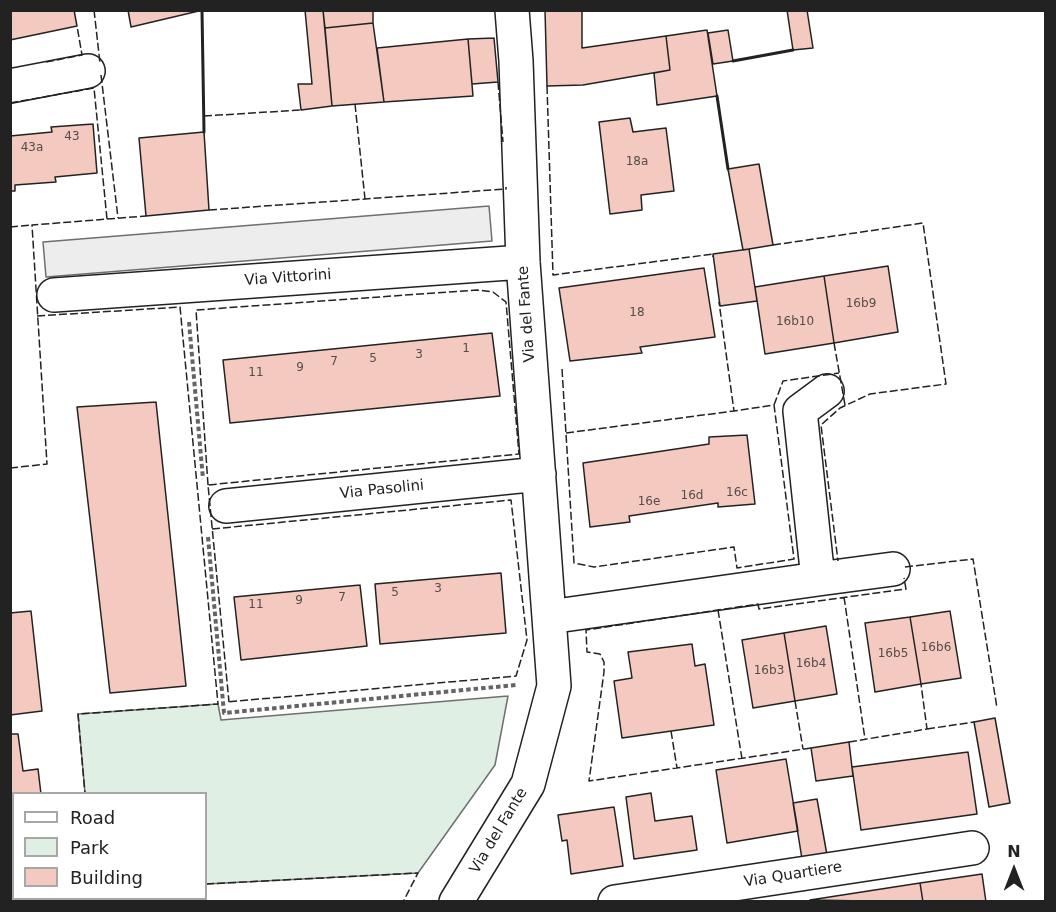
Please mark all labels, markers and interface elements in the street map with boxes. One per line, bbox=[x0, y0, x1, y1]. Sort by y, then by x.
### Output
house number: 43 bbox=[64, 130, 80, 144]
house number: 43a bbox=[21, 141, 43, 155]
house number: 18a bbox=[626, 155, 648, 169]
street label: Via del Fante bbox=[515, 265, 539, 363]
street label: Via Vittorini bbox=[244, 266, 332, 290]
house number: 16b9 bbox=[846, 297, 876, 311]
house number: 18 bbox=[629, 306, 645, 320]
house number: 16b10 bbox=[776, 315, 814, 329]
house number: 1 bbox=[462, 342, 470, 356]
house number: 3 bbox=[415, 348, 423, 362]
house number: 5 bbox=[369, 352, 377, 366]
house number: 7 bbox=[330, 355, 338, 369]
house number: 9 bbox=[296, 361, 304, 375]
house number: 11 bbox=[248, 366, 264, 380]
street label: Via Pasolini bbox=[339, 477, 425, 503]
house number: 16c bbox=[726, 486, 748, 500]
house number: 16d bbox=[681, 489, 703, 503]
house number: 16e bbox=[638, 495, 660, 509]
house number: 3 bbox=[434, 582, 442, 596]
house number: 5 bbox=[391, 586, 399, 600]
house number: 7 bbox=[338, 591, 346, 605]
house number: 9 bbox=[295, 594, 303, 608]
house number: 11 bbox=[248, 598, 264, 612]
house number: 16b6 bbox=[921, 641, 951, 655]
house number: 16b5 bbox=[878, 647, 908, 661]
house number: 16b4 bbox=[796, 657, 826, 671]
house number: 16b3 bbox=[754, 664, 784, 678]
street label: Via del Fante bbox=[466, 785, 532, 877]
legend bbox=[12, 792, 207, 900]
text: Road bbox=[70, 807, 115, 828]
text: Park bbox=[70, 837, 109, 858]
north arrow bbox=[984, 840, 1044, 900]
text: N bbox=[1007, 842, 1021, 861]
street label: Via Quartiere bbox=[743, 858, 843, 892]
text: Building bbox=[70, 867, 143, 888]

